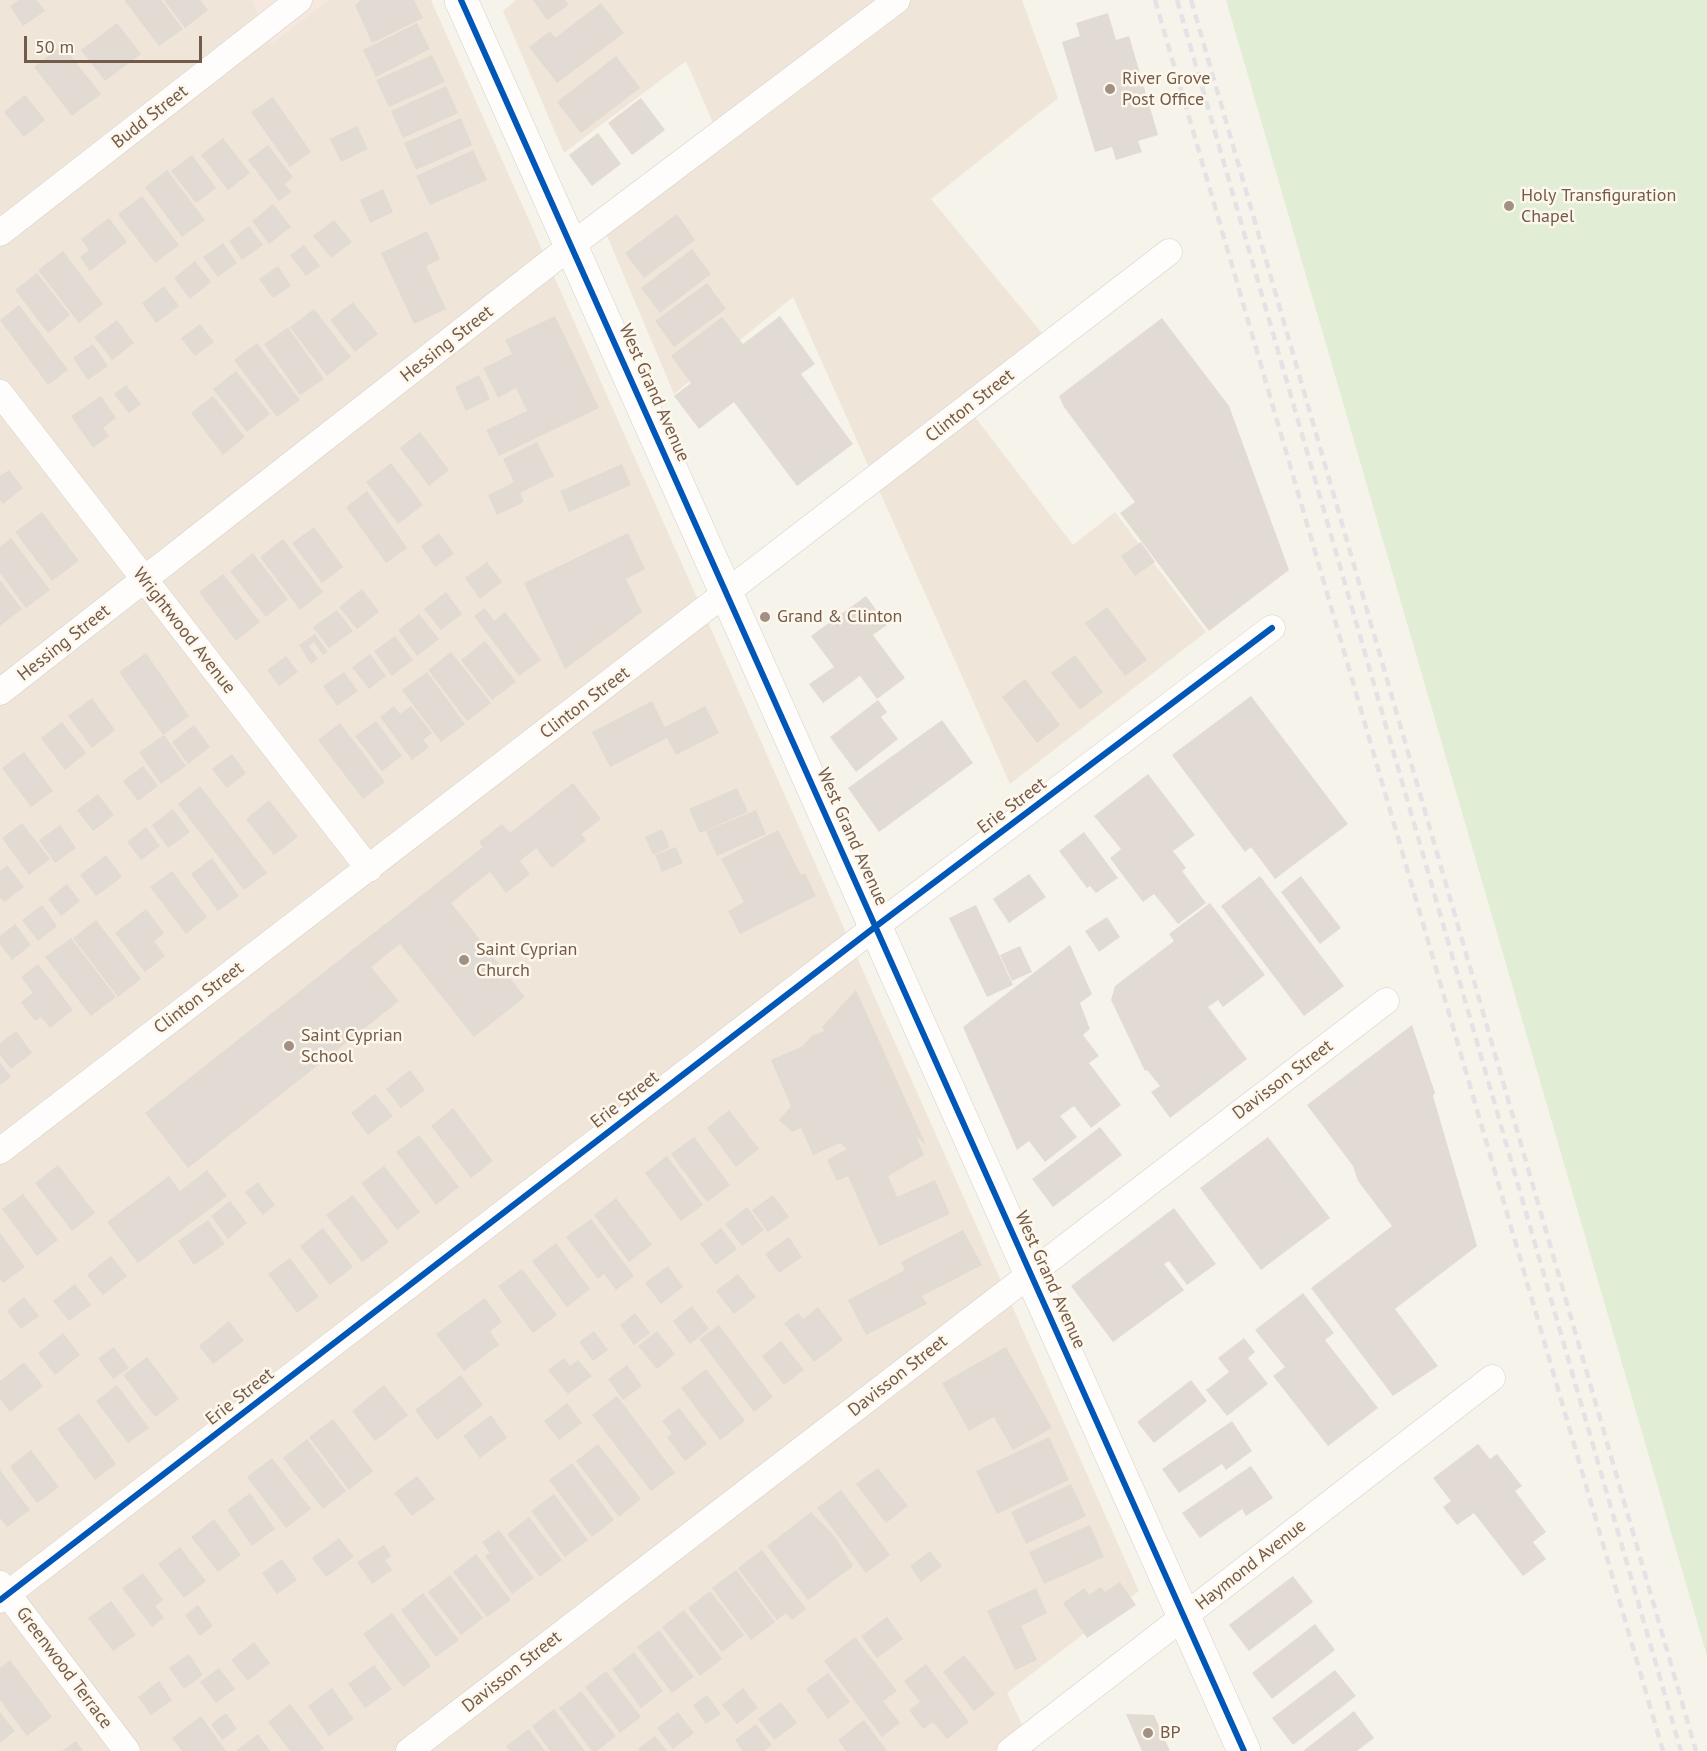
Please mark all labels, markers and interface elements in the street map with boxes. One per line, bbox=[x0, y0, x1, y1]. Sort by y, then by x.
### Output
scale bar bbox=[27, 24, 206, 62]
text: 50 m bbox=[35, 35, 74, 58]
place label: River Grove Post Office bbox=[1122, 68, 1210, 110]
street label: Budd Street bbox=[108, 81, 192, 153]
marker: River Grove Post Office bbox=[1103, 82, 1117, 96]
place label: Holy Transfiguration Chapel bbox=[1521, 185, 1676, 228]
marker: Holy Transfiguration Chapel bbox=[1502, 199, 1516, 213]
street label: Hessing Street bbox=[396, 301, 498, 387]
street label: West Grand Avenue bbox=[614, 321, 694, 465]
street label: Clinton Street bbox=[921, 365, 1019, 447]
street label: Wrightwood Avenue bbox=[128, 564, 240, 698]
street label: Hessing Street bbox=[13, 600, 115, 686]
place label: Grand & Clinton bbox=[777, 606, 902, 628]
marker: Grand & Clinton bbox=[758, 610, 772, 624]
street label: Clinton Street bbox=[536, 662, 634, 744]
street label: West Grand Avenue bbox=[812, 765, 892, 909]
street label: Erie Street bbox=[973, 773, 1051, 839]
place label: Saint Cyprian Church bbox=[476, 939, 577, 982]
marker: Saint Cyprian Church bbox=[457, 953, 471, 967]
street label: Clinton Street bbox=[150, 957, 248, 1039]
place label: Saint Cyprian School bbox=[301, 1025, 402, 1068]
street label: Davisson Street bbox=[1229, 1035, 1337, 1125]
marker: Saint Cyprian School bbox=[282, 1039, 296, 1053]
street label: Erie Street bbox=[587, 1067, 663, 1133]
street label: West Grand Avenue bbox=[1010, 1208, 1090, 1352]
street label: Davisson Street bbox=[844, 1331, 952, 1421]
street label: Erie Street bbox=[202, 1364, 278, 1430]
street label: Haymond Avenue bbox=[1191, 1515, 1311, 1615]
street label: Greenwood Terrace bbox=[11, 1603, 117, 1733]
street label: Davisson Street bbox=[458, 1627, 566, 1717]
place label: BP bbox=[1160, 1722, 1181, 1744]
marker: BP bbox=[1141, 1726, 1155, 1740]

